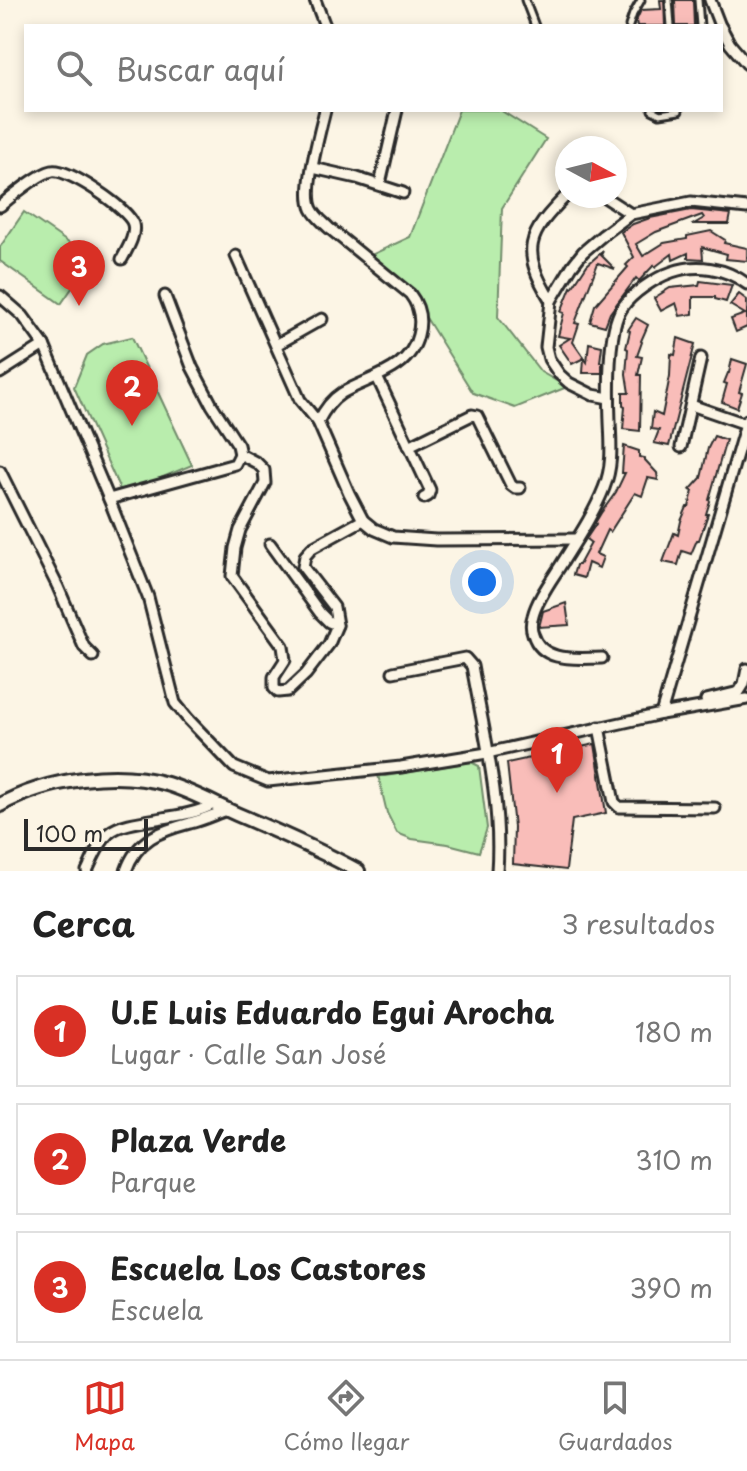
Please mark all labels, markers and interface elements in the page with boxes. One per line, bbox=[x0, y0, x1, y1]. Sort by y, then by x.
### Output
search box bbox=[24, 24, 723, 112]
icon: search bbox=[52, 46, 96, 90]
text: Buscar aquí bbox=[116, 46, 285, 91]
north arrow bbox=[555, 136, 627, 208]
pin: 3 bbox=[53, 240, 105, 306]
pin: 2 bbox=[106, 360, 158, 426]
your location bbox=[462, 562, 502, 602]
pin: 1 bbox=[531, 727, 583, 793]
scale bar bbox=[24, 815, 148, 851]
text: 100 m bbox=[36, 816, 103, 849]
text: Cerca bbox=[32, 897, 135, 949]
text: 3 resultados bbox=[561, 904, 715, 943]
text: U.E Luis Eduardo Egui Arocha bbox=[110, 989, 554, 1034]
text: 1 bbox=[54, 1012, 66, 1051]
text: 180 m bbox=[635, 1012, 713, 1051]
text: Lugar · Calle San José bbox=[110, 1034, 387, 1073]
text: Plaza Verde bbox=[110, 1117, 286, 1162]
text: 2 bbox=[51, 1140, 69, 1179]
text: 310 m bbox=[635, 1140, 713, 1179]
text: Parque bbox=[110, 1162, 197, 1201]
text: Escuela Los Castores bbox=[110, 1245, 426, 1290]
text: 3 bbox=[51, 1268, 69, 1307]
text: 390 m bbox=[629, 1268, 713, 1307]
text: Escuela bbox=[110, 1290, 203, 1329]
tab: Mapa bbox=[74, 1376, 135, 1457]
tab: Cómo llegar bbox=[284, 1376, 409, 1457]
tab: Guardados bbox=[558, 1376, 673, 1457]

